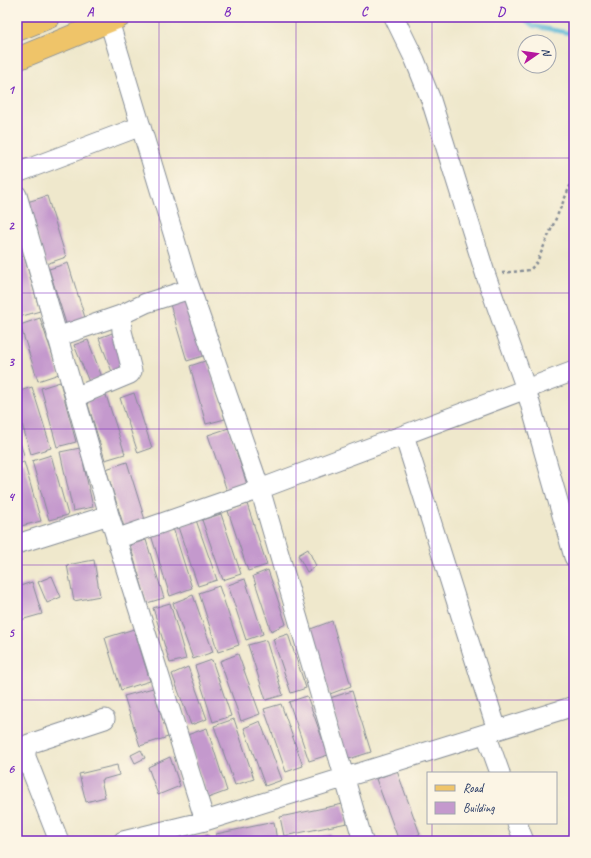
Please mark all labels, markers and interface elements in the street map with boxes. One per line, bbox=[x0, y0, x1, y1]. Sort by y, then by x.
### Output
text: A bbox=[87, 4, 95, 20]
text: B bbox=[224, 4, 232, 20]
text: C bbox=[361, 4, 369, 20]
text: D bbox=[497, 4, 506, 20]
north arrow bbox=[517, 34, 557, 74]
text: N bbox=[539, 47, 555, 59]
text: 1 bbox=[8, 82, 16, 98]
text: 2 bbox=[8, 218, 15, 234]
text: 3 bbox=[8, 354, 15, 370]
text: 4 bbox=[8, 489, 16, 505]
text: 5 bbox=[8, 625, 15, 641]
text: 6 bbox=[8, 761, 15, 777]
legend bbox=[427, 772, 557, 824]
text: Road bbox=[463, 780, 485, 796]
text: Building bbox=[463, 800, 495, 816]

